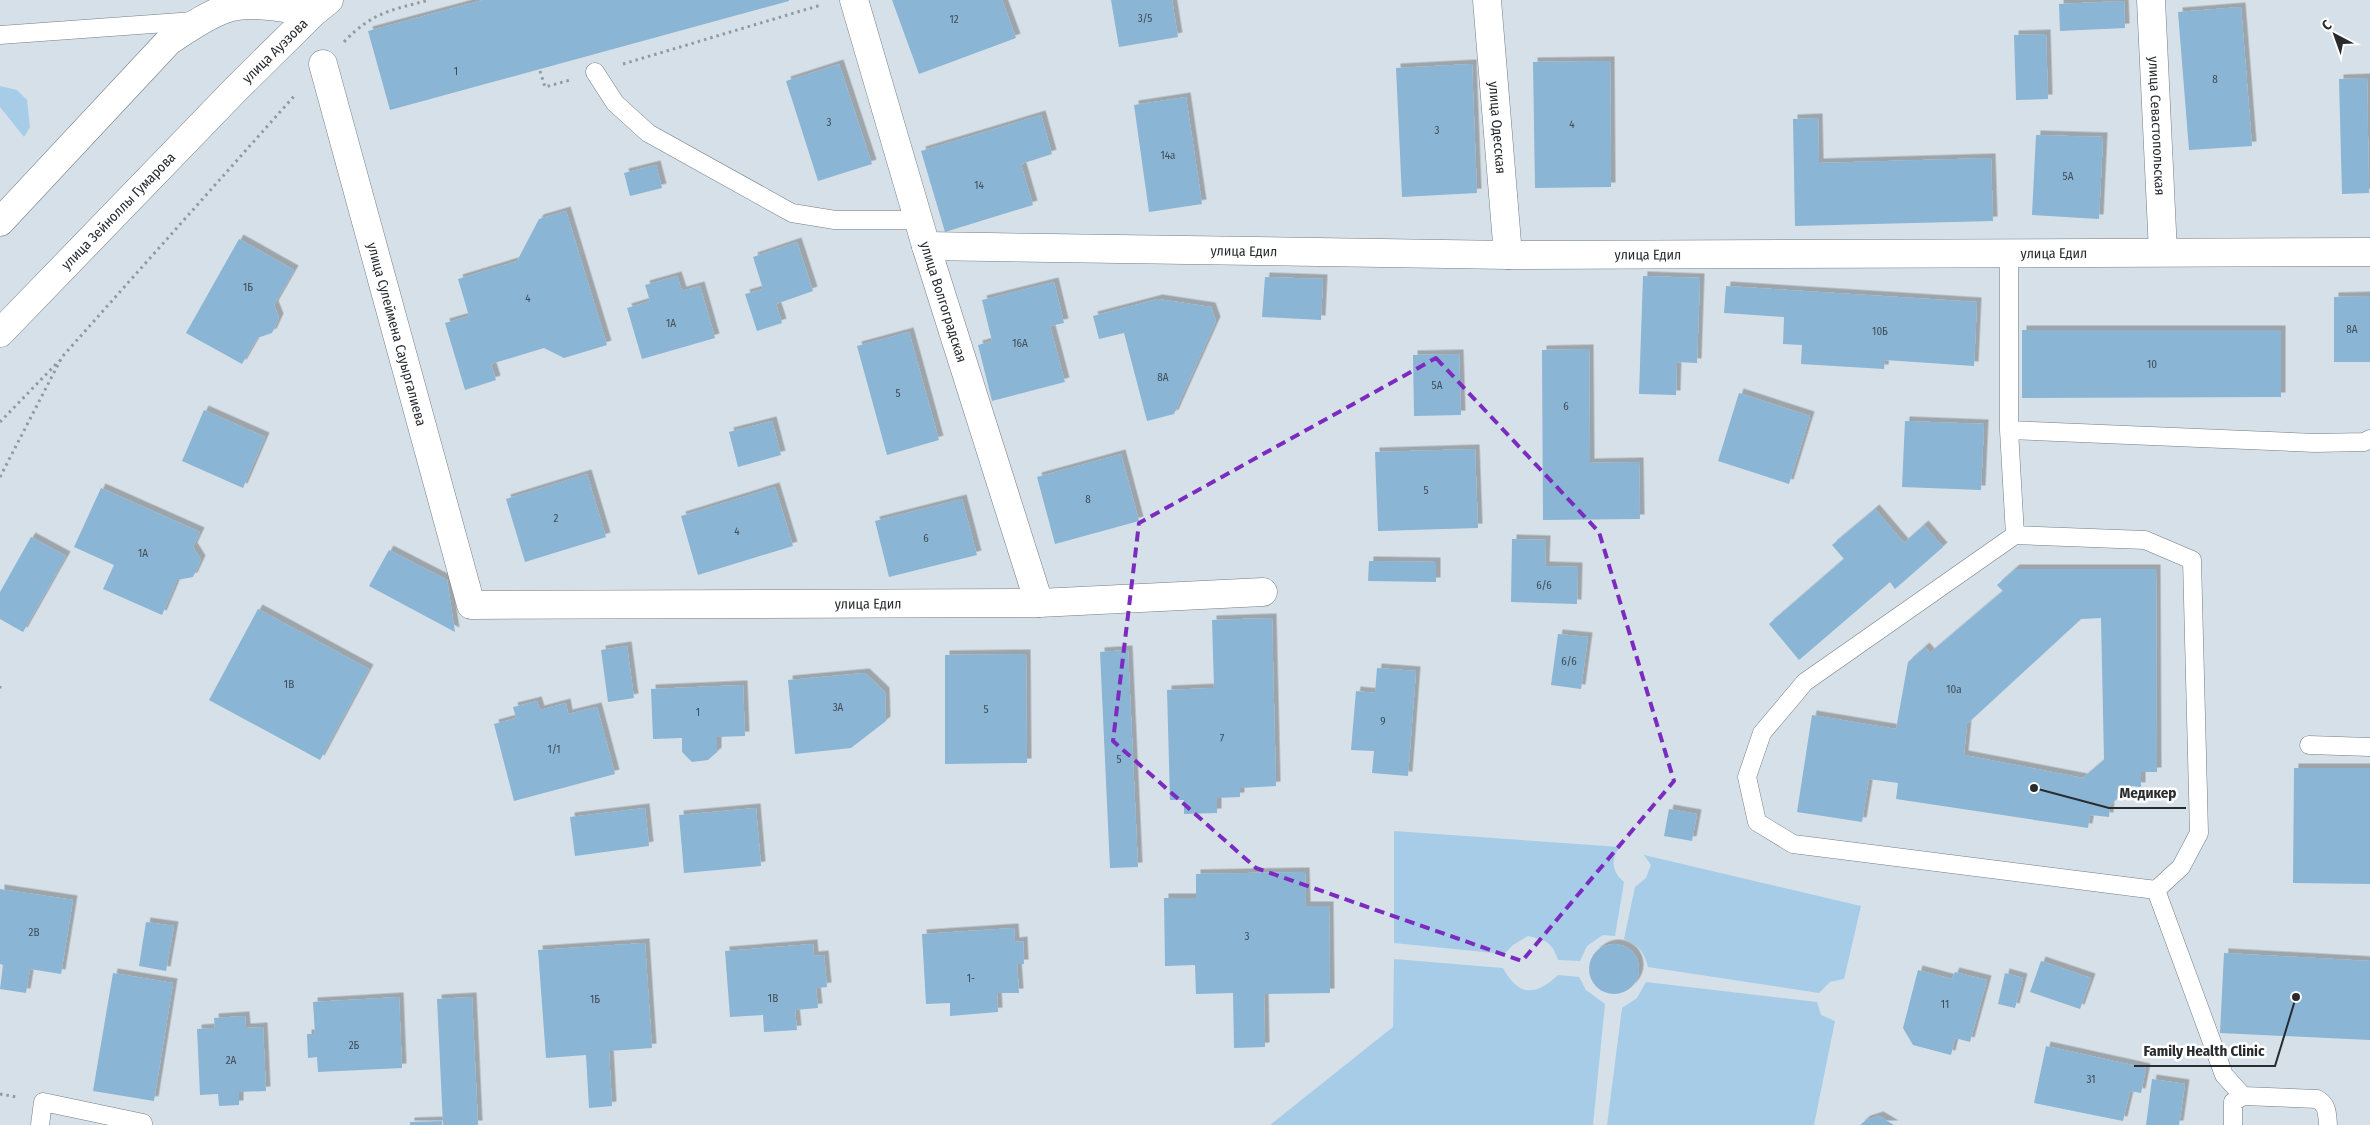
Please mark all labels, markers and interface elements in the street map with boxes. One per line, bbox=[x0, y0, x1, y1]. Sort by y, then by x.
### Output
north arrow bbox=[2310, 10, 2360, 60]
house number: 3/5 bbox=[1138, 12, 1152, 25]
house number: 12 bbox=[949, 13, 959, 26]
street label: улица Ауэзова bbox=[239, 15, 311, 87]
text: С bbox=[2318, 16, 2336, 34]
street label: улица Севастопольская bbox=[2145, 56, 2169, 196]
house number: 1 bbox=[454, 65, 458, 78]
house number: 8 bbox=[2212, 73, 2218, 86]
street label: улица Одесская bbox=[1485, 81, 1510, 175]
house number: 3 bbox=[827, 116, 832, 129]
house number: 4 bbox=[1569, 118, 1575, 131]
house number: 3 bbox=[1435, 124, 1440, 137]
street label: улица Зейноллы Гумарова bbox=[58, 148, 179, 273]
house number: 14а bbox=[1160, 149, 1176, 162]
house number: 5А bbox=[2063, 170, 2074, 183]
house number: 14 bbox=[974, 179, 984, 192]
street label: улица Сулеймена Сауыргалиева bbox=[364, 240, 430, 428]
street label: улица Волгоградская bbox=[917, 240, 971, 364]
street label: улица Едил bbox=[1210, 242, 1277, 260]
street label: улица Едил bbox=[2021, 244, 2087, 262]
street label: улица Едил bbox=[1615, 246, 1681, 263]
house number: 1Б bbox=[243, 281, 253, 294]
house number: 4 bbox=[525, 292, 531, 305]
house number: 1А bbox=[666, 317, 676, 330]
house number: 8А bbox=[2346, 323, 2358, 336]
house number: 10Б bbox=[1872, 325, 1888, 338]
house number: 16А bbox=[1012, 337, 1028, 350]
house number: 10 bbox=[2147, 358, 2157, 371]
house number: 8А bbox=[1157, 371, 1169, 384]
house number: 5А bbox=[1432, 379, 1443, 392]
house number: 5 bbox=[895, 387, 901, 400]
house number: 6 bbox=[1563, 400, 1569, 413]
house number: 5 bbox=[1423, 484, 1429, 497]
house number: 8 bbox=[1085, 493, 1091, 506]
house number: 2 bbox=[554, 512, 559, 525]
house number: 4 bbox=[734, 525, 740, 538]
house number: 6 bbox=[923, 532, 929, 545]
house number: 1А bbox=[138, 547, 148, 560]
house number: 6/6 bbox=[1536, 579, 1552, 592]
street label: улица Едил bbox=[835, 595, 902, 612]
house number: 6/6 bbox=[1561, 655, 1577, 668]
house number: 1В bbox=[284, 678, 294, 691]
house number: 10а bbox=[1946, 683, 1962, 696]
house number: 3А bbox=[833, 701, 844, 714]
house number: 5 bbox=[983, 703, 989, 716]
house number: 1 bbox=[696, 706, 700, 719]
house number: 9 bbox=[1380, 715, 1386, 728]
house number: 7 bbox=[1220, 732, 1225, 745]
house number: 1/1 bbox=[547, 743, 561, 756]
house number: 5 bbox=[1116, 753, 1122, 766]
callout: Медикер bbox=[2109, 778, 2186, 808]
text: Медикер bbox=[2120, 784, 2176, 802]
house number: 2В bbox=[29, 926, 39, 939]
house number: 3 bbox=[1245, 930, 1250, 943]
house number: 1- bbox=[967, 972, 975, 985]
house number: 1В bbox=[768, 992, 778, 1005]
house number: 1Б bbox=[590, 993, 600, 1006]
house number: 11 bbox=[1941, 998, 1949, 1011]
callout: Family Health Clinic bbox=[2134, 1036, 2275, 1066]
house number: 2Б bbox=[349, 1039, 360, 1052]
text: Family Health Clinic bbox=[2144, 1042, 2265, 1060]
house number: 2А bbox=[226, 1054, 237, 1067]
house number: 31 bbox=[2087, 1073, 2096, 1086]

